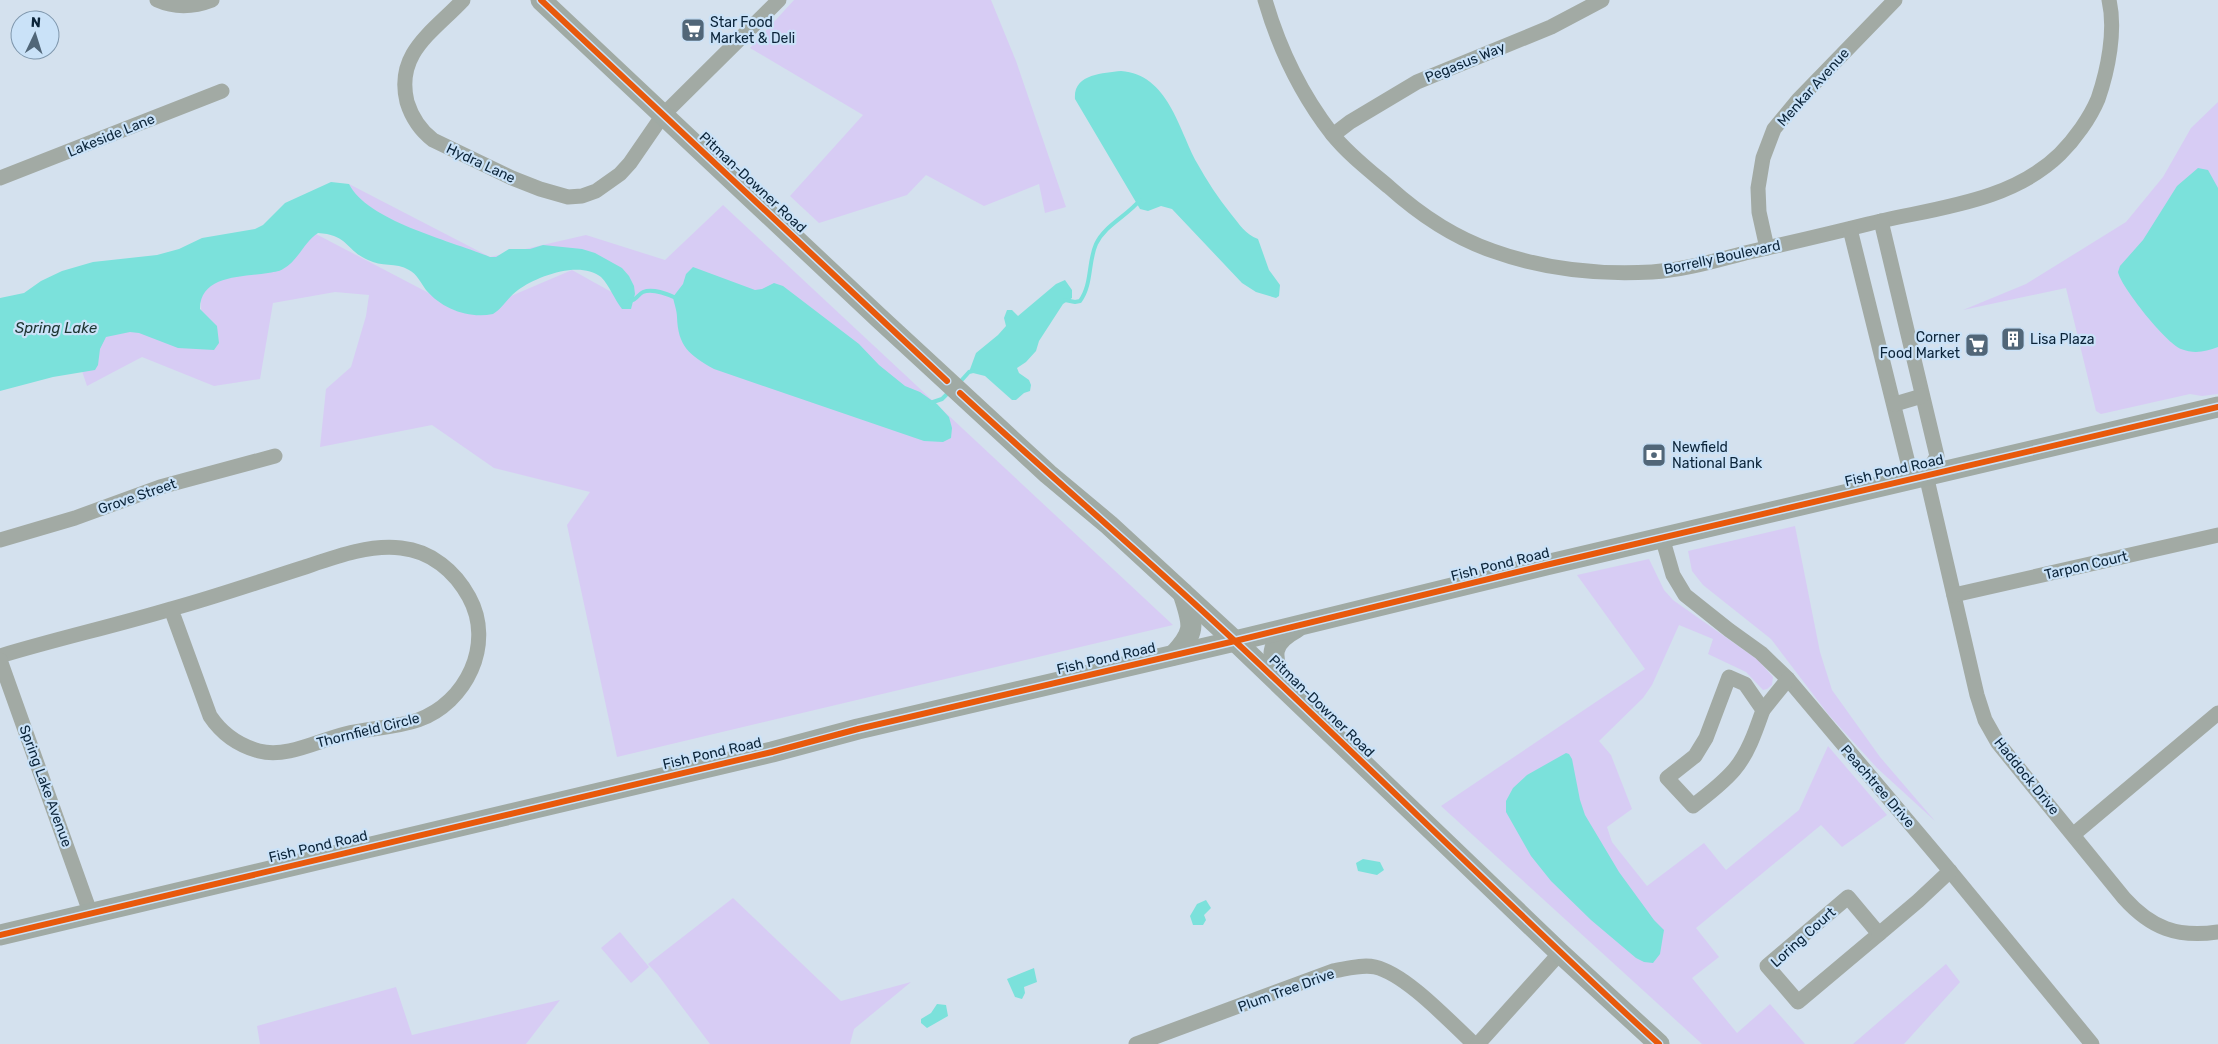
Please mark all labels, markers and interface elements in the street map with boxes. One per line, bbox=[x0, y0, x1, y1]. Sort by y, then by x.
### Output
north arrow bbox=[10, 10, 60, 60]
text: N bbox=[30, 14, 41, 31]
place label: Star Food Market & Deli bbox=[710, 14, 795, 47]
supermarket icon: Star Food Market & Deli bbox=[680, 17, 706, 43]
street label: Pegasus Way bbox=[1423, 39, 1508, 86]
street label: Menkar Avenue bbox=[1774, 45, 1853, 130]
street label: Lakeside Lane bbox=[65, 110, 157, 161]
street label: Pitman-Downer Road bbox=[696, 128, 810, 236]
street label: Hydra Lane bbox=[444, 140, 518, 187]
street label: Borrelly Boulevard bbox=[1662, 237, 1782, 278]
water label: Spring Lake bbox=[15, 319, 98, 337]
building icon: Lisa Plaza bbox=[2000, 326, 2026, 352]
place label: Corner Food Market bbox=[1880, 329, 1961, 362]
place label: Lisa Plaza bbox=[2030, 331, 2095, 348]
supermarket icon: Corner Food Market bbox=[1964, 332, 1990, 358]
place label: Newfield National Bank bbox=[1672, 439, 1763, 472]
bank icon: Newfield National Bank bbox=[1641, 442, 1667, 468]
street label: Fish Pond Road bbox=[1843, 451, 1945, 490]
street label: Grove Street bbox=[96, 475, 179, 518]
street label: Fish Pond Road bbox=[1449, 544, 1551, 585]
street label: Tarpon Court bbox=[2043, 548, 2130, 583]
street label: Fish Pond Road bbox=[1055, 639, 1157, 678]
street label: Pitman-Downer Road bbox=[1265, 652, 1378, 761]
street label: Thornfield Circle bbox=[315, 709, 422, 752]
street label: Spring Lake Avenue bbox=[16, 723, 76, 850]
street label: Fish Pond Road bbox=[661, 734, 763, 773]
street label: Haddock Drive bbox=[1990, 734, 2063, 818]
street label: Peachtree Drive bbox=[1837, 741, 1918, 831]
street label: Fish Pond Road bbox=[267, 827, 369, 866]
street label: Loring Court bbox=[1767, 903, 1840, 971]
street label: Plum Tree Drive bbox=[1236, 965, 1337, 1016]

